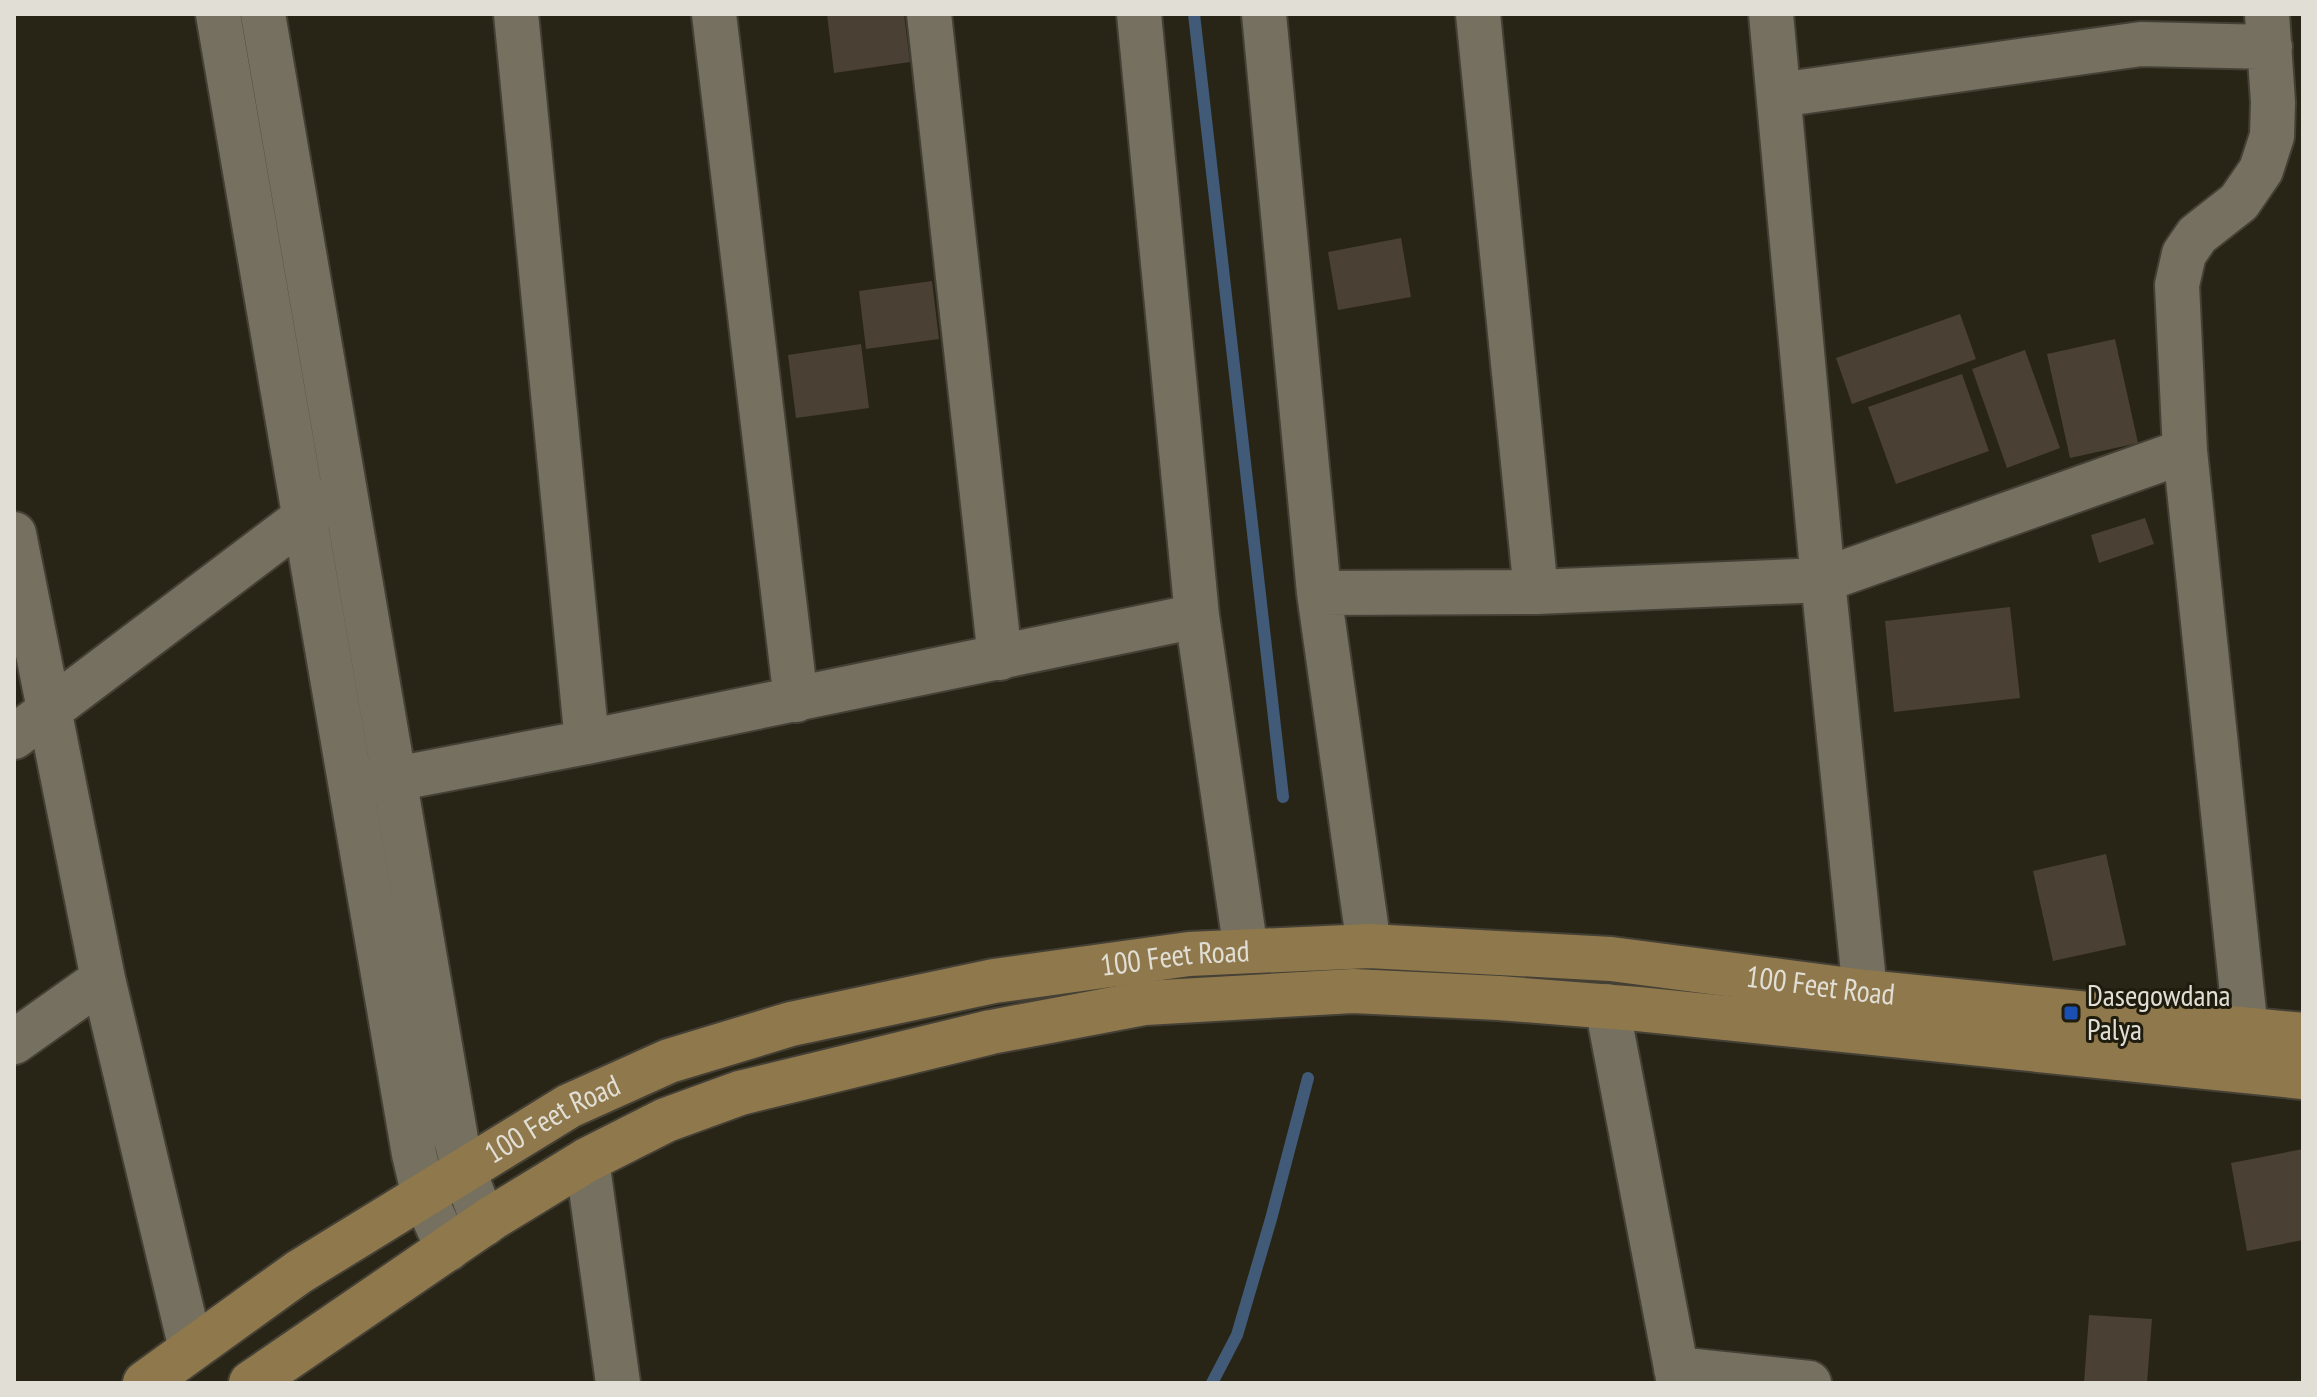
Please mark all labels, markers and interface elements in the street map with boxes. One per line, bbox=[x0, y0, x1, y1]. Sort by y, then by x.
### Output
street label: 100 Feet Road bbox=[1098, 930, 1250, 984]
street label: 100 Feet Road bbox=[1744, 956, 1897, 1013]
place label: Dasegowdana Palya bbox=[2087, 975, 2231, 1048]
marker: Dasegowdana Palya bbox=[2062, 1004, 2080, 1022]
street label: 100 Feet Road bbox=[477, 1065, 626, 1171]

